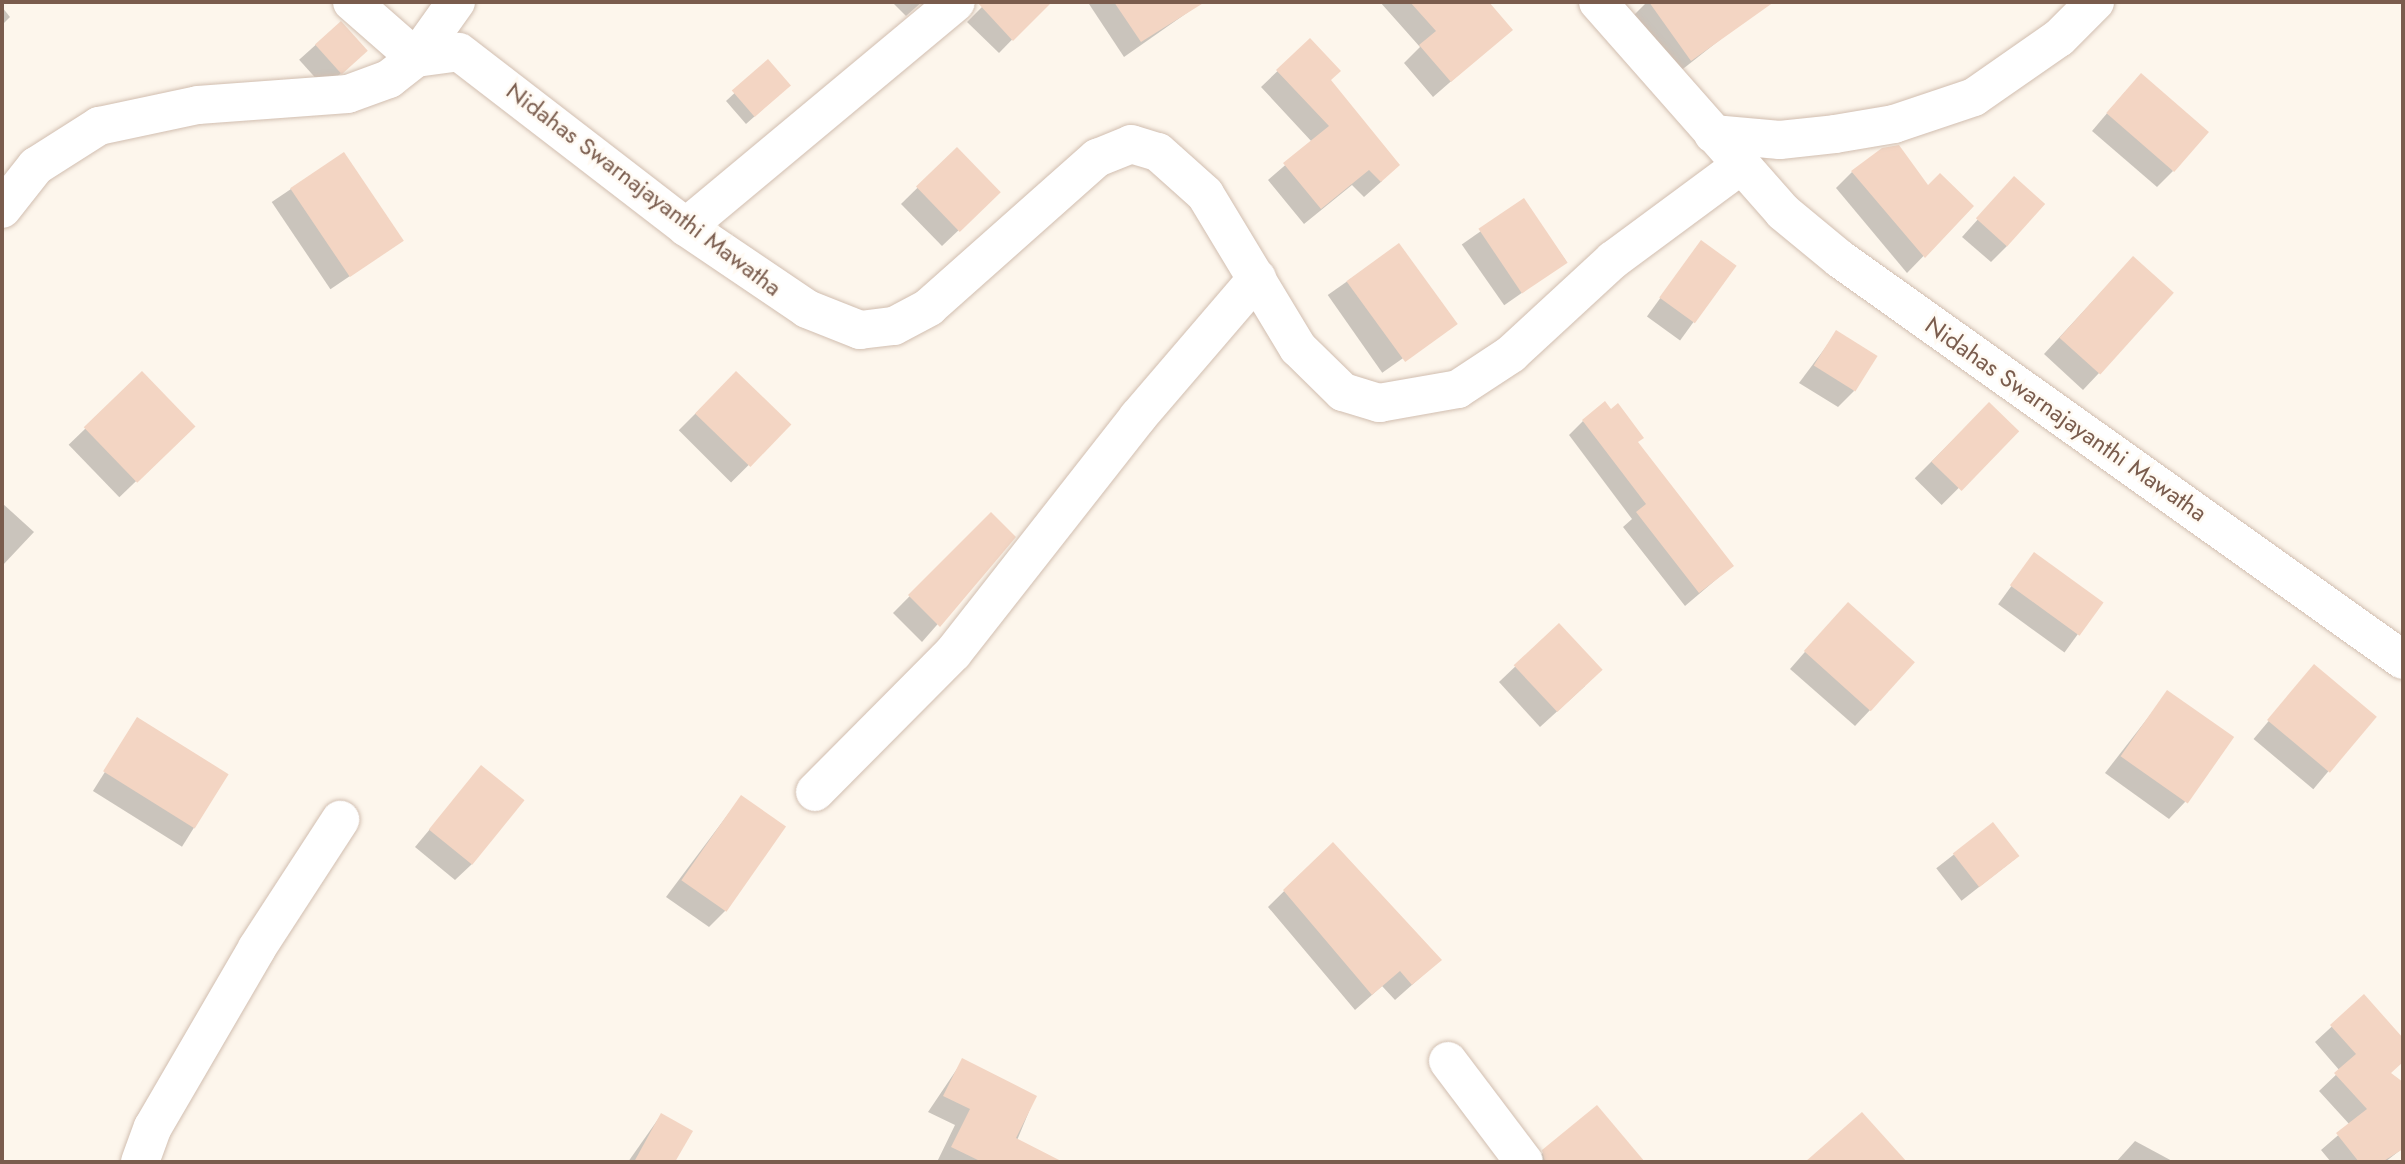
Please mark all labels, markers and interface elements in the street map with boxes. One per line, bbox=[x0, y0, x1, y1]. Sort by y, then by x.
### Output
street label: Nidahas Swarnajayanthi Mawatha bbox=[501, 76, 787, 302]
street label: Nidahas Swarnajayanthi Mawatha bbox=[1920, 311, 2212, 527]

